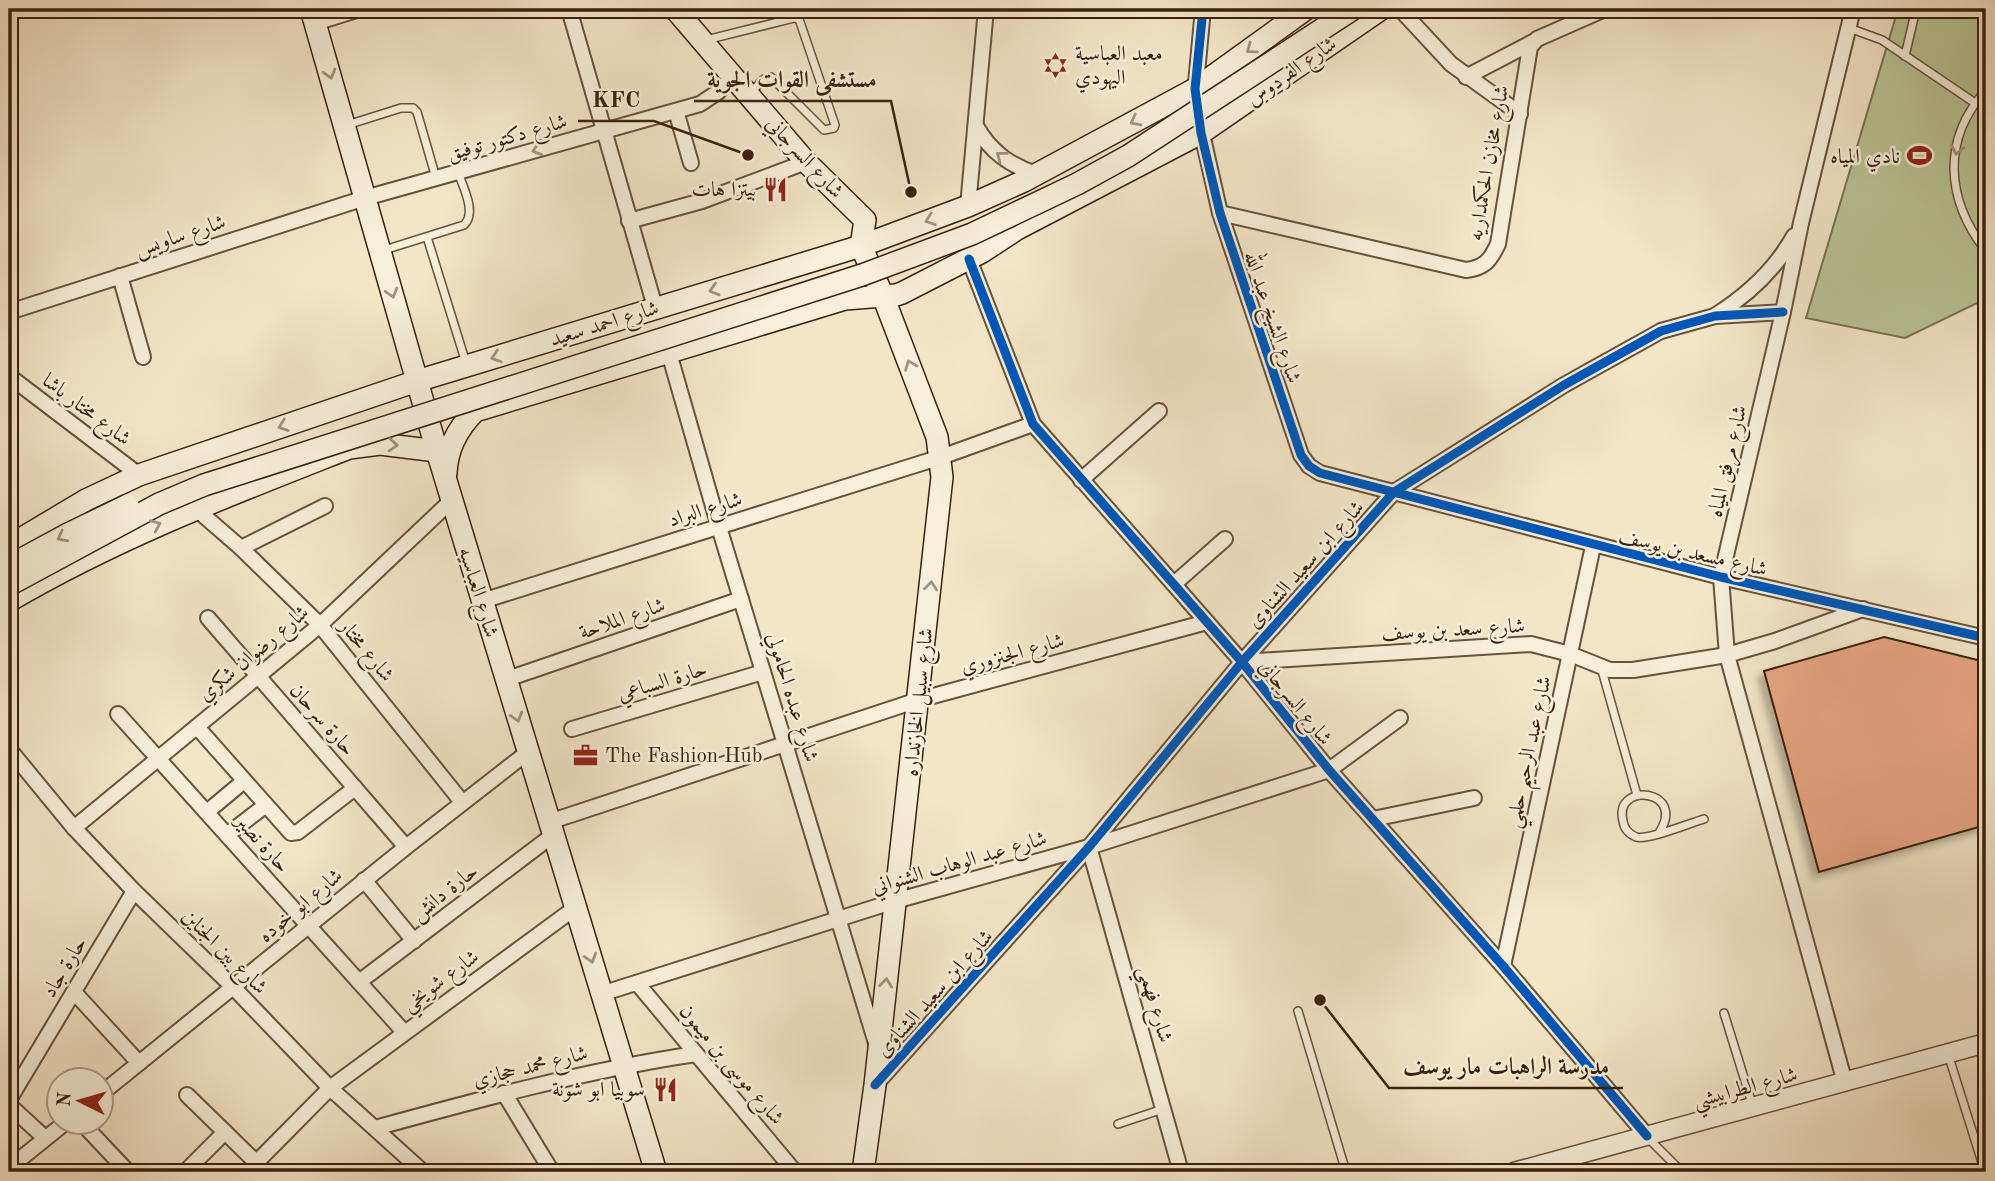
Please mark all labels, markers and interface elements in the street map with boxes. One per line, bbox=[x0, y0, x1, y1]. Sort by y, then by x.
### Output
street label: شارع الفردوس bbox=[1243, 34, 1344, 116]
one-way arrow bbox=[1246, 40, 1259, 53]
place label: معبد العباسية اليهودي bbox=[1075, 44, 1163, 93]
synagogue icon: معبد العباسية اليهودي bbox=[1041, 51, 1069, 79]
callout: مستشفى القوات الجوية bbox=[694, 57, 891, 101]
one-way arrow bbox=[322, 68, 336, 80]
text: مستشفى القوات الجوية bbox=[707, 69, 877, 96]
callout: KFC bbox=[578, 77, 654, 121]
street label: شارع مخازن الحكمداريه bbox=[1463, 83, 1519, 244]
text: KFC bbox=[592, 89, 640, 112]
street label: شارع دكتور توفيق bbox=[445, 111, 571, 171]
street label: شارع السرجاني bbox=[757, 113, 847, 207]
one-way arrow bbox=[1129, 113, 1142, 126]
one-way arrow bbox=[531, 142, 543, 156]
sports icon: نادي المياه bbox=[1906, 142, 1934, 170]
one-way arrow bbox=[1950, 144, 1965, 156]
place label: نادي المياه bbox=[1830, 147, 1900, 172]
one-way arrow bbox=[996, 152, 1009, 165]
restaurant icon: بيتزا هات bbox=[762, 175, 790, 203]
place label: بيتزا هات bbox=[692, 180, 756, 201]
street label: شارع ساويس bbox=[133, 212, 230, 267]
one-way arrow bbox=[925, 212, 937, 226]
street label: شارع الشيخ عبد الله bbox=[1233, 246, 1312, 388]
one-way arrow bbox=[708, 281, 720, 296]
one-way arrow bbox=[384, 287, 399, 299]
street label: شارع احمد سعيد bbox=[548, 298, 663, 357]
one-way arrow bbox=[491, 349, 503, 364]
one-way arrow bbox=[904, 360, 918, 372]
street label: شارع مختار باشا bbox=[34, 370, 134, 455]
street label: شارع مرفق المياه bbox=[1705, 403, 1757, 521]
one-way arrow bbox=[277, 418, 290, 432]
one-way arrow bbox=[388, 437, 399, 452]
street label: شارع البراد bbox=[666, 489, 747, 537]
street label: شارع ابن سعيد الشناوى bbox=[1244, 497, 1373, 637]
one-way arrow bbox=[150, 519, 162, 533]
street label: شارع مسعد بن يوسف bbox=[1615, 526, 1769, 587]
one-way arrow bbox=[57, 529, 69, 543]
street label: شارع العباسيه bbox=[448, 545, 501, 642]
one-way arrow bbox=[923, 581, 938, 592]
street label: شارع الملاحة bbox=[577, 595, 670, 650]
street label: شارع رضوان شكري bbox=[194, 601, 317, 711]
street label: شارع مختار bbox=[329, 614, 397, 690]
street label: شارع سعد بن يوسف bbox=[1381, 616, 1526, 651]
street label: شارع سبيل الخازنداره bbox=[901, 627, 944, 778]
street label: شارع عبده الحامولي bbox=[756, 630, 821, 766]
street label: شارع الجنزوري bbox=[958, 631, 1068, 684]
street label: شارع السرجاني bbox=[1250, 656, 1335, 753]
street label: حارة السباعي bbox=[615, 659, 711, 711]
street label: شارع عبد الرحيم حلمي bbox=[1502, 674, 1565, 832]
street label: حارة سرحان bbox=[284, 680, 359, 761]
one-way arrow bbox=[509, 711, 524, 723]
office icon: The Fashion Hub bbox=[571, 741, 599, 769]
place label: The Fashion Hub bbox=[605, 746, 763, 767]
street label: حارة نصير bbox=[229, 809, 293, 877]
street label: شارع عبد الوهاب الشنواني bbox=[870, 828, 1051, 904]
street label: حارة دانش bbox=[408, 861, 483, 927]
street label: شارع ابو خوده bbox=[255, 865, 351, 952]
street label: شارع بين الجناين bbox=[173, 905, 271, 1003]
street label: شارع ابن سعيد الشناوى bbox=[873, 926, 1002, 1066]
street label: حارة جاد bbox=[39, 934, 91, 1002]
street label: شارع شويخي bbox=[399, 947, 488, 1022]
one-way arrow bbox=[582, 952, 597, 964]
street label: شارع فهمي bbox=[1126, 964, 1176, 1047]
one-way arrow bbox=[879, 977, 894, 989]
street label: شارع موسى بن ميمون bbox=[670, 1001, 787, 1133]
street label: شارع محمد حجازي bbox=[471, 1043, 591, 1098]
callout: مدرسة الراهبات مار يوسف bbox=[1389, 1044, 1623, 1088]
text: مدرسة الراهبات مار يوسف bbox=[1403, 1055, 1609, 1081]
street label: شارع الطرابيشي bbox=[1691, 1064, 1802, 1120]
north arrow bbox=[46, 1066, 116, 1136]
restaurant icon: سوبيا ابو شونة bbox=[651, 1075, 679, 1103]
place label: سوبيا ابو شونة bbox=[552, 1080, 645, 1102]
text: N bbox=[55, 1091, 76, 1108]

